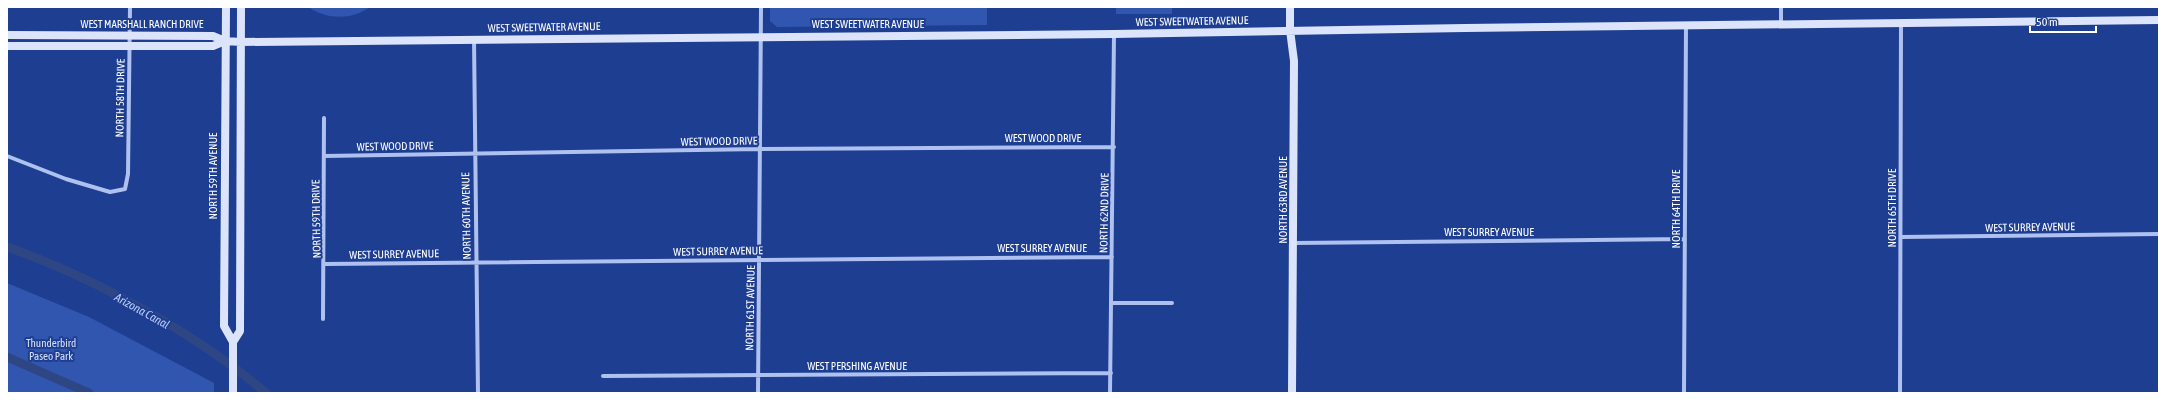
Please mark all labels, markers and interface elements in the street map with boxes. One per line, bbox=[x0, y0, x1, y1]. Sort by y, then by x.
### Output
scale bar bbox=[2030, 8, 2096, 34]
street label: WEST SWEETWATER AVENUE bbox=[1136, 14, 1249, 28]
text: 50 m bbox=[2036, 15, 2058, 29]
street label: WEST MARSHALL RANCH DRIVE bbox=[80, 18, 204, 30]
street label: WEST SWEETWATER AVENUE bbox=[812, 18, 925, 30]
street label: WEST SWEETWATER AVENUE bbox=[488, 20, 601, 34]
street label: NORTH 58TH DRIVE bbox=[113, 58, 127, 137]
street label: NORTH 59TH AVENUE bbox=[207, 132, 219, 220]
street label: WEST WOOD DRIVE bbox=[1005, 132, 1082, 144]
street label: WEST WOOD DRIVE bbox=[681, 134, 758, 148]
street label: WEST WOOD DRIVE bbox=[357, 139, 434, 153]
street label: NORTH 63RD AVENUE bbox=[1277, 156, 1289, 244]
street label: NORTH 65TH DRIVE bbox=[1886, 168, 1898, 247]
street label: NORTH 64TH DRIVE bbox=[1670, 169, 1682, 248]
street label: NORTH 60TH AVENUE bbox=[459, 172, 473, 260]
street label: NORTH 62ND DRIVE bbox=[1097, 173, 1111, 253]
street label: NORTH 59TH DRIVE bbox=[309, 179, 323, 258]
street label: WEST SURREY AVENUE bbox=[1985, 220, 2075, 234]
street label: WEST SURREY AVENUE bbox=[1444, 226, 1534, 238]
street label: WEST SURREY AVENUE bbox=[997, 242, 1087, 254]
street label: WEST SURREY AVENUE bbox=[673, 244, 763, 258]
street label: WEST SURREY AVENUE bbox=[349, 247, 439, 261]
street label: NORTH 61ST AVENUE bbox=[743, 265, 757, 351]
water label: Arizona Canal bbox=[111, 290, 172, 332]
park label: Thunderbird Paseo Park bbox=[26, 337, 76, 362]
street label: WEST PERSHING AVENUE bbox=[807, 360, 907, 372]

